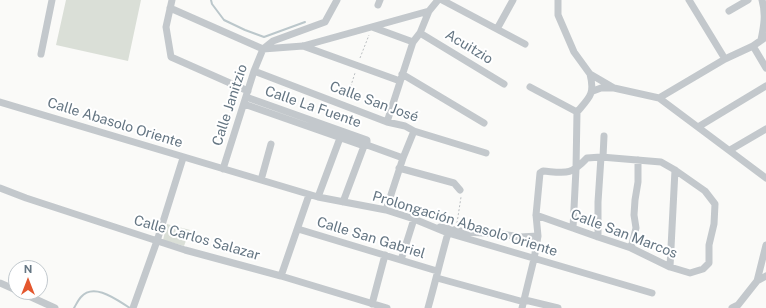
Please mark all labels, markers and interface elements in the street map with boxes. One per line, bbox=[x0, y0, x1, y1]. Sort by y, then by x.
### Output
street label: Acuitzio bbox=[442, 26, 496, 68]
street label: Calle Janitzio bbox=[209, 62, 251, 148]
street label: Calle San José bbox=[327, 78, 421, 126]
street label: Calle La Fuente bbox=[263, 83, 363, 131]
street label: Calle Abasolo Oriente bbox=[45, 94, 185, 152]
street label: Prolongación Abasolo Oriente bbox=[370, 188, 560, 260]
street label: Calle San Marcos bbox=[568, 206, 680, 262]
street label: Calle Carlos Salazar bbox=[132, 212, 262, 264]
street label: Calle San Gabriel bbox=[315, 214, 427, 262]
north arrow bbox=[8, 260, 48, 300]
text: N bbox=[24, 263, 32, 275]

